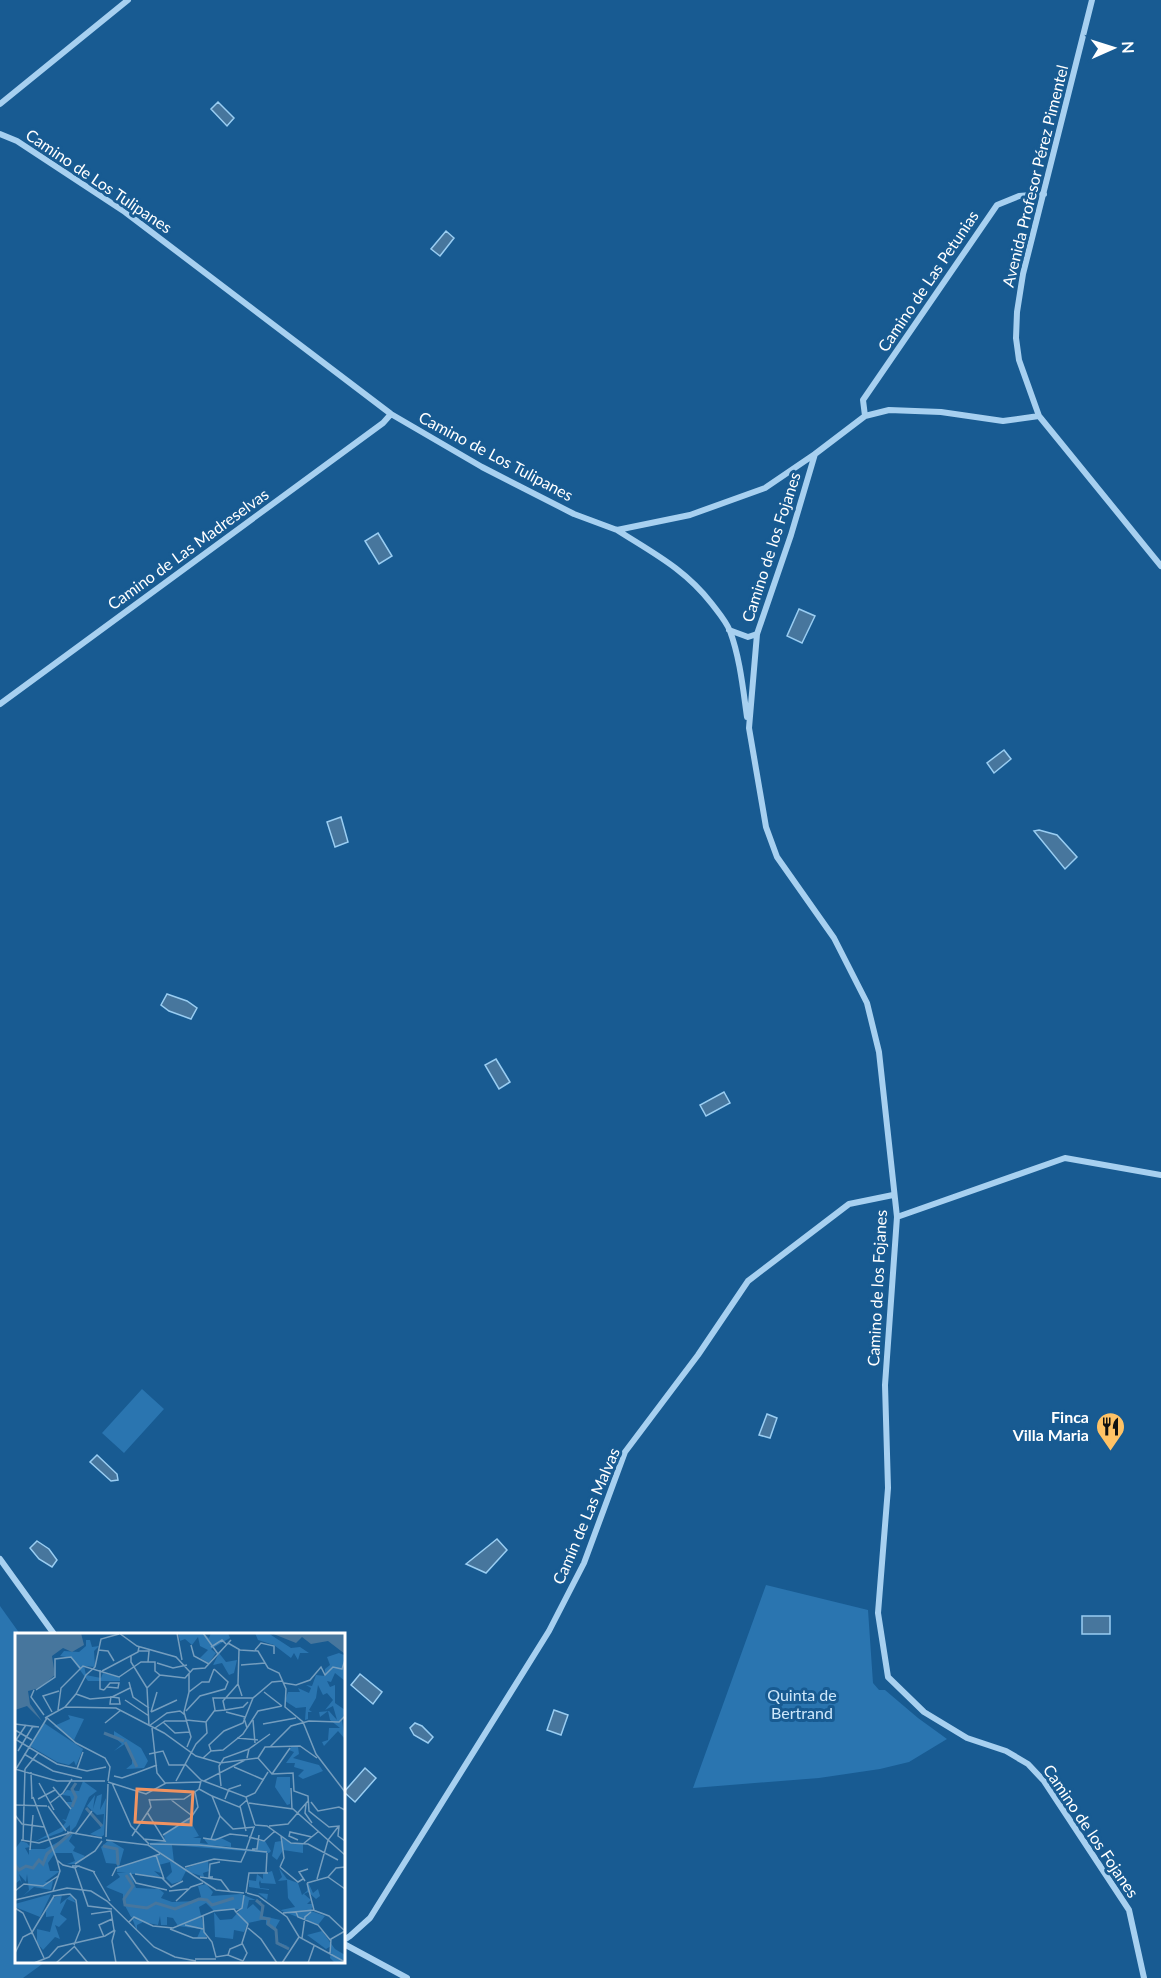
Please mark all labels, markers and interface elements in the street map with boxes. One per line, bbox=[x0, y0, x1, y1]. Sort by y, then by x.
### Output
north arrow bbox=[1083, 18, 1143, 78]
text: N bbox=[1119, 41, 1138, 54]
street label: Avenida Profesor Pérez Pimentel bbox=[998, 63, 1071, 289]
street label: Camino de Los Tulipanes bbox=[23, 125, 176, 237]
street label: Camino de Las Petunias bbox=[873, 206, 982, 355]
street label: Camino de Los Tulipanes bbox=[416, 407, 577, 504]
street label: Camino de los Fojanes bbox=[737, 469, 804, 624]
street label: Camino de Las Madreselvas bbox=[104, 484, 272, 613]
street label: Camino de los Fojanes bbox=[863, 1209, 890, 1367]
place label: Finca Villa Maria bbox=[1012, 1407, 1089, 1444]
restaurant icon: Finca Villa Maria bbox=[1094, 1410, 1126, 1452]
street label: Camín de Las Malvas bbox=[548, 1445, 623, 1587]
inset map bbox=[15, 1633, 345, 1963]
park label: Quinta de Bertrand bbox=[767, 1685, 837, 1722]
street label: Camino de los Fojanes bbox=[1040, 1760, 1143, 1901]

